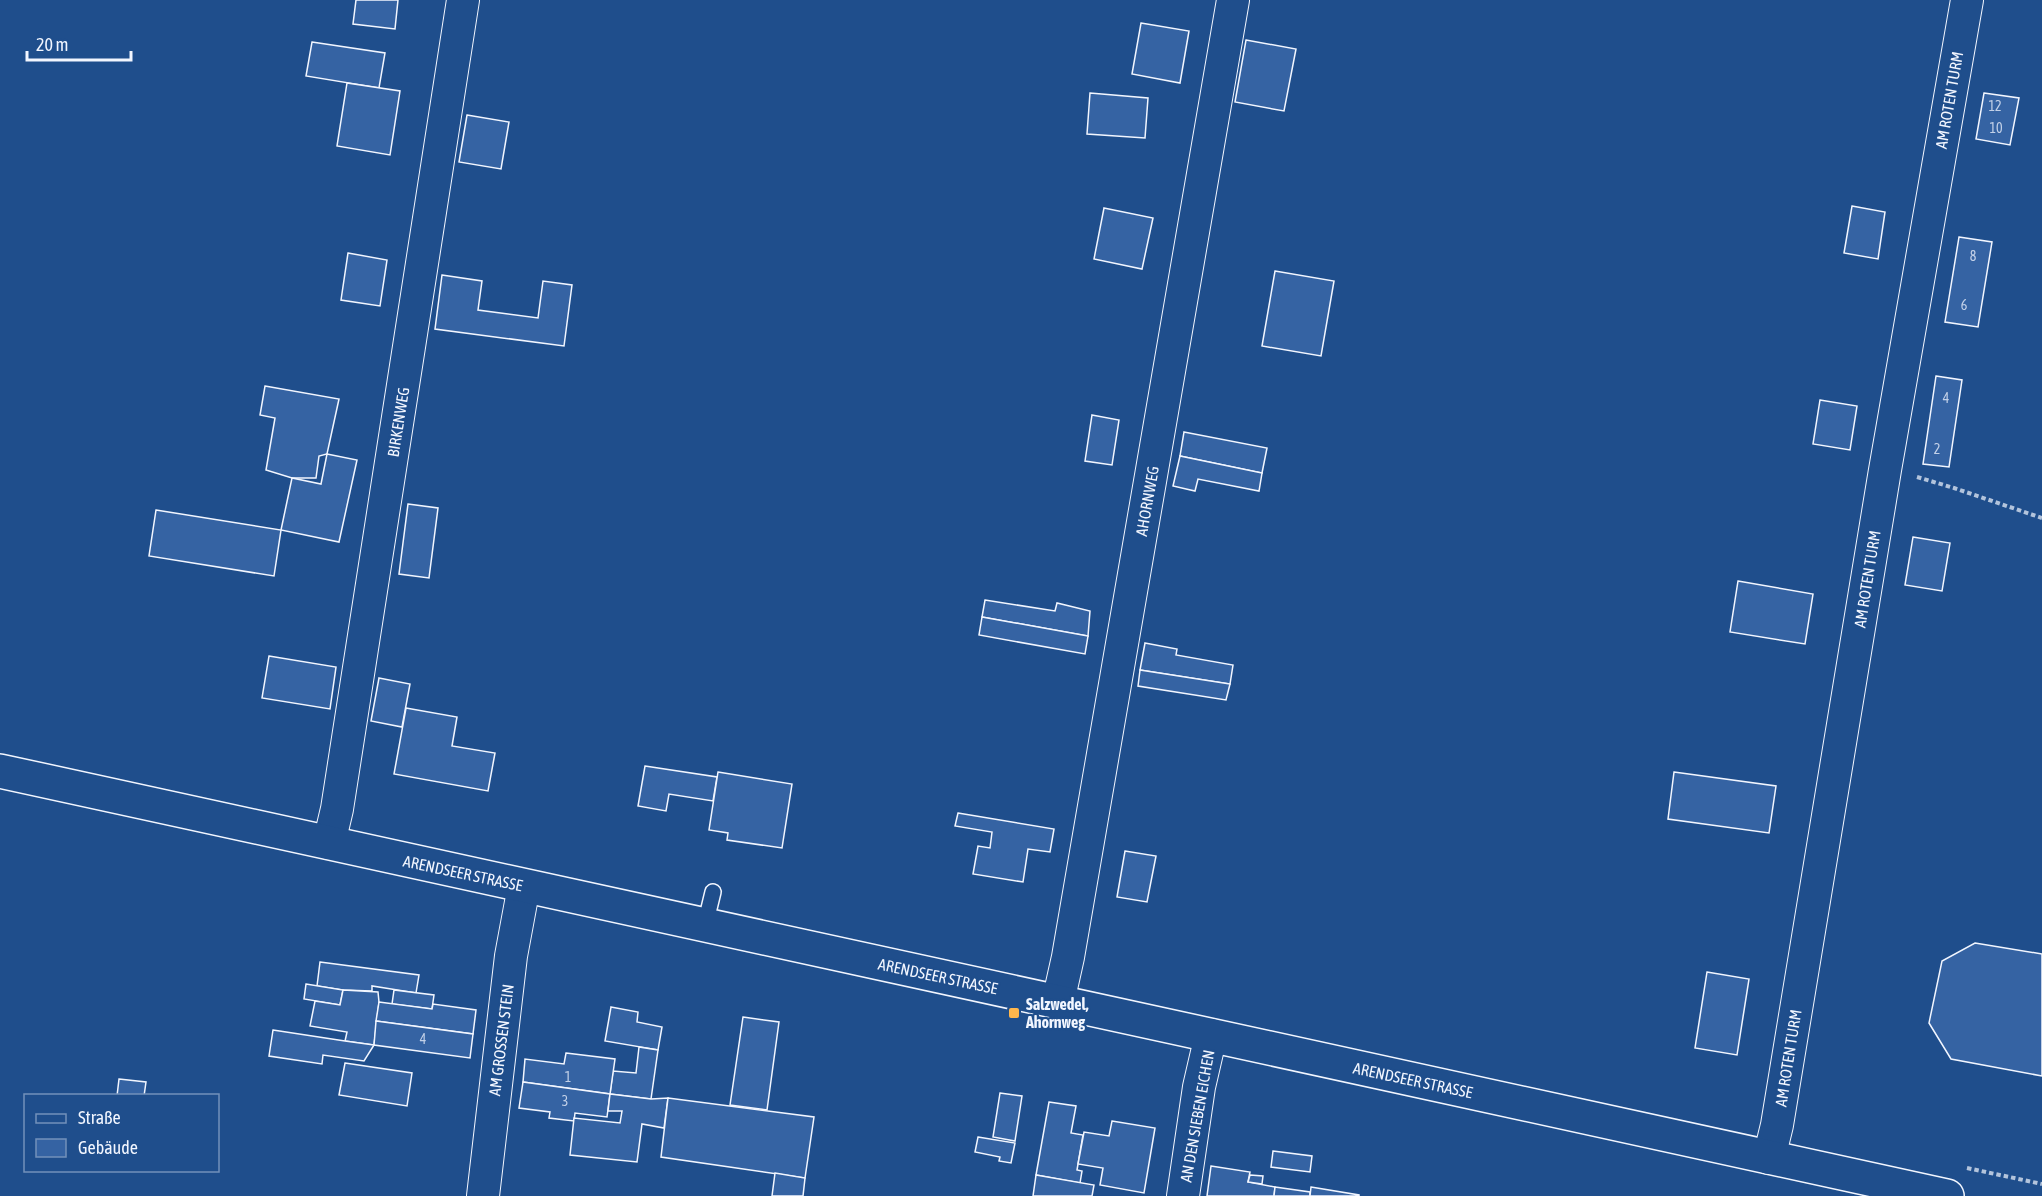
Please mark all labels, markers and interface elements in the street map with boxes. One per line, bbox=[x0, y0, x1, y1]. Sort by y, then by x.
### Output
scale bar bbox=[27, 24, 130, 62]
text: 20 m bbox=[36, 34, 68, 55]
street label: AM ROTEN TURM bbox=[1932, 50, 1966, 150]
house number: 12 bbox=[1988, 98, 2002, 114]
house number: 10 bbox=[1989, 120, 2003, 136]
house number: 8 bbox=[1970, 248, 1977, 264]
house number: 6 bbox=[1961, 297, 1968, 313]
street label: BIRKENWEG bbox=[384, 386, 412, 458]
house number: 4 bbox=[1943, 390, 1950, 406]
house number: 2 bbox=[1934, 441, 1940, 457]
street label: AHORNWEG bbox=[1132, 465, 1162, 537]
street label: AM ROTEN TURM bbox=[1850, 529, 1884, 629]
street label: ARENDSEER STRASSE bbox=[402, 852, 524, 894]
street label: ARENDSEER STRASSE bbox=[877, 955, 999, 997]
street label: AM GROSSEN STEIN bbox=[485, 983, 517, 1097]
place label: Salzwedel, Ahornweg bbox=[1025, 995, 1089, 1031]
marker: Salzwedel, Ahornweg bbox=[1007, 1006, 1021, 1020]
street label: AM ROTEN TURM bbox=[1771, 1008, 1805, 1108]
house number: 4 bbox=[420, 1031, 427, 1047]
street label: AN DEN SIEBEN EICHEN bbox=[1176, 1048, 1218, 1184]
street label: ARENDSEER STRASSE bbox=[1352, 1059, 1474, 1101]
house number: 1 bbox=[565, 1069, 571, 1085]
house number: 3 bbox=[562, 1093, 568, 1109]
legend bbox=[24, 1094, 219, 1172]
text: Straße bbox=[78, 1107, 121, 1128]
text: Gebäude bbox=[78, 1137, 138, 1158]

